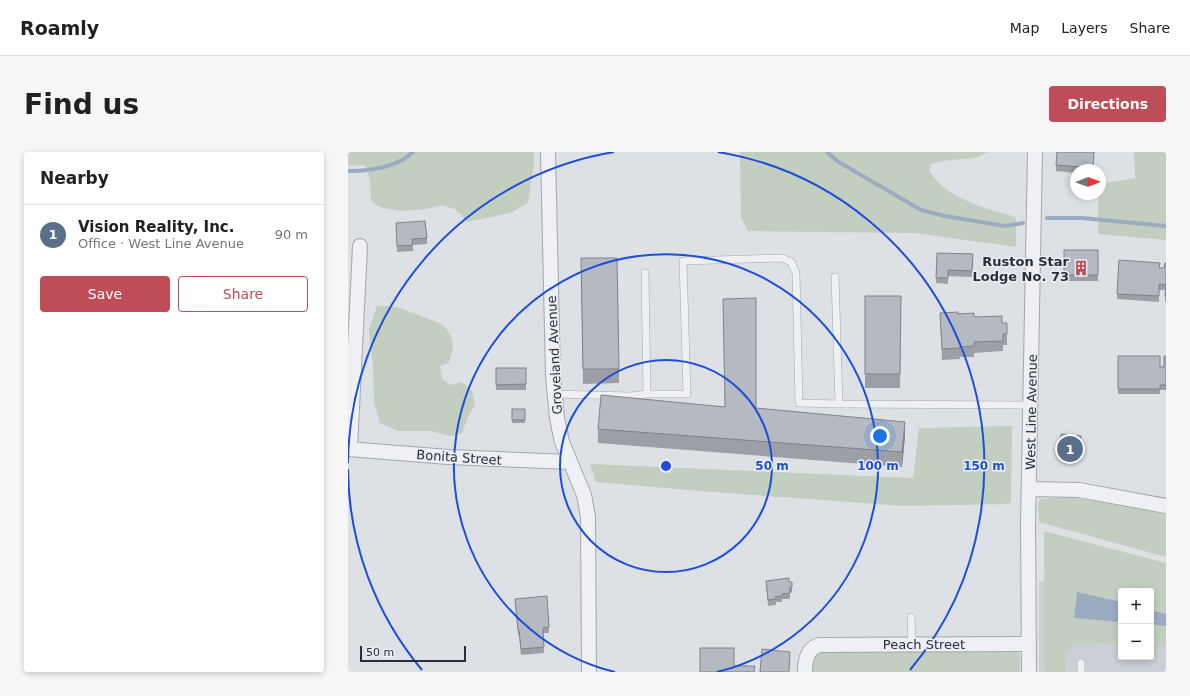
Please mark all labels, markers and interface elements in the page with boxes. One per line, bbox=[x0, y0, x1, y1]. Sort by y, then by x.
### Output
text: Roamly bbox=[20, 17, 99, 39]
text: Map bbox=[1010, 20, 1039, 36]
text: Layers bbox=[1061, 20, 1108, 36]
text: Share bbox=[1130, 20, 1170, 36]
button: Directions bbox=[1049, 86, 1166, 122]
text: Find us bbox=[24, 88, 139, 121]
north arrow bbox=[1070, 164, 1106, 200]
text: Nearby bbox=[40, 168, 109, 188]
text: Vision Reality, Inc. bbox=[78, 218, 234, 236]
text: 1 bbox=[48, 227, 58, 242]
text: 90 m bbox=[275, 227, 308, 242]
text: Office · West Line Avenue bbox=[78, 236, 244, 251]
place label: Ruston Star Lodge No. 73 bbox=[972, 254, 1070, 284]
building icon: Ruston Star Lodge No. 73 bbox=[1072, 259, 1090, 277]
button: Save bbox=[40, 276, 170, 312]
button: Share bbox=[178, 276, 308, 312]
street label: Groveland Avenue bbox=[544, 295, 565, 415]
street label: West Line Avenue bbox=[1023, 354, 1040, 470]
your location bbox=[870, 426, 890, 446]
pin: 1 bbox=[1057, 434, 1083, 464]
street label: Bonita Street bbox=[416, 447, 502, 468]
centre of rings bbox=[659, 459, 673, 473]
text: 50 m bbox=[755, 459, 789, 473]
text: 100 m bbox=[857, 459, 899, 473]
text: 150 m bbox=[963, 459, 1005, 473]
map controls bbox=[1118, 588, 1154, 660]
button: + bbox=[1118, 588, 1154, 624]
button: − bbox=[1118, 624, 1154, 660]
street label: Peach Street bbox=[883, 637, 965, 652]
scale bar bbox=[360, 644, 466, 663]
text: 50 m bbox=[366, 646, 394, 659]

